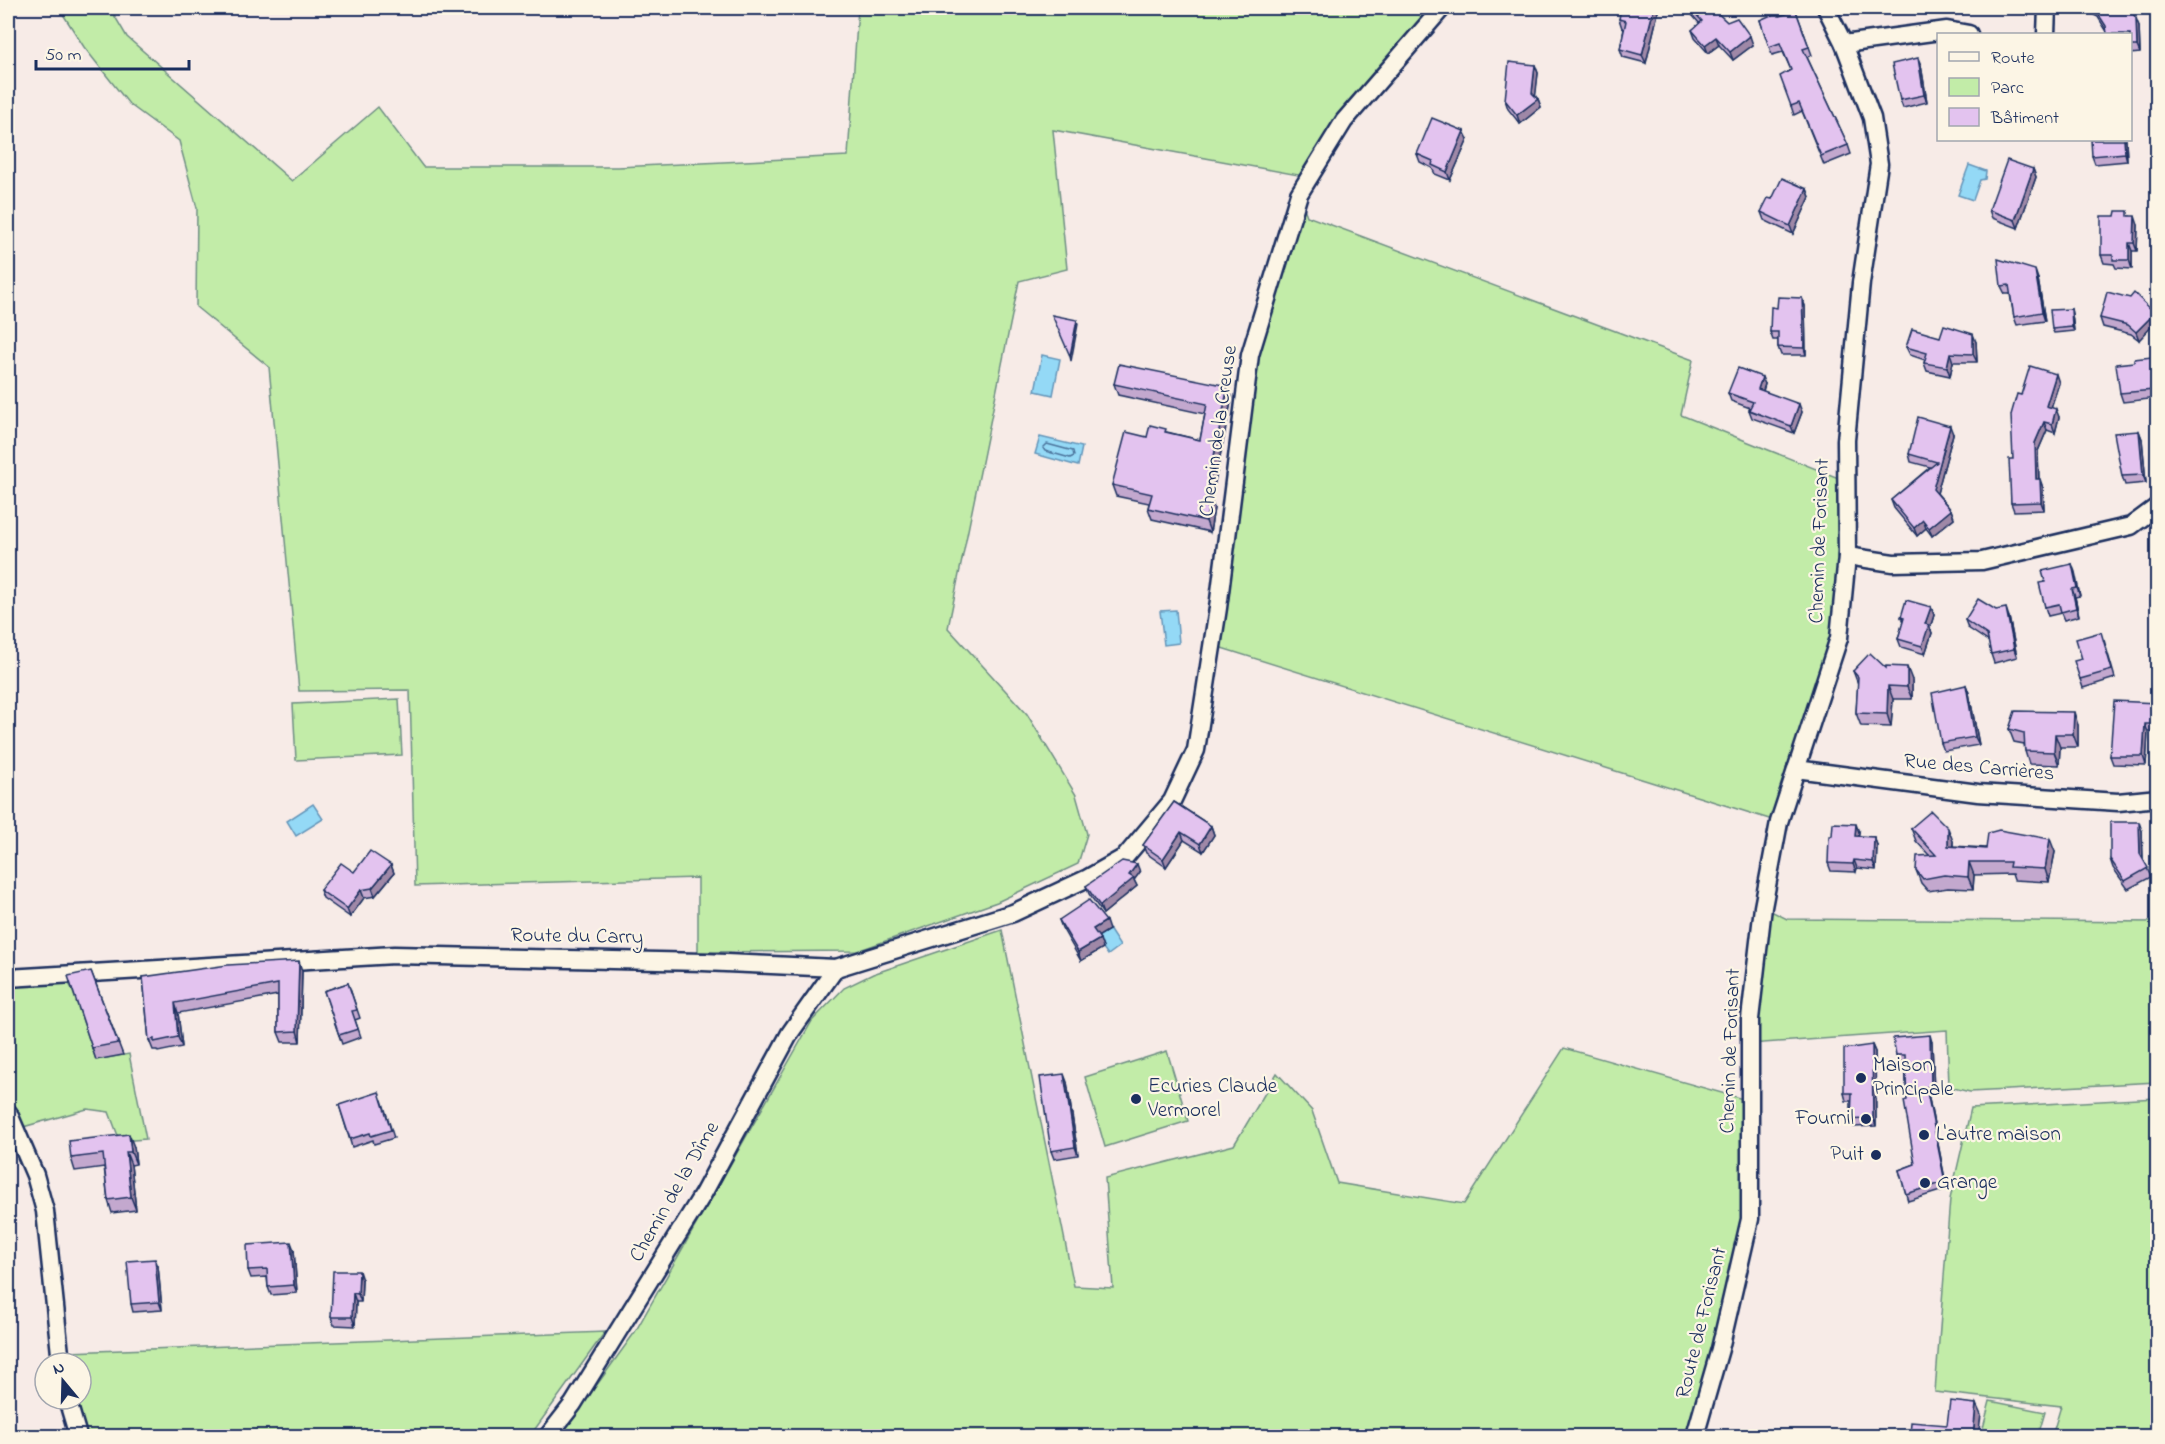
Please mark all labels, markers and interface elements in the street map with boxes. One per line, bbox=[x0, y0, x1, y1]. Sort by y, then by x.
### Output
scale bar bbox=[36, 33, 189, 71]
legend bbox=[1937, 33, 2132, 141]
text: 50 m bbox=[45, 43, 82, 69]
text: Route bbox=[1991, 46, 2036, 72]
text: Parc bbox=[1991, 76, 2024, 102]
text: Bâtiment bbox=[1990, 106, 2059, 132]
street label: Chemin de la Creuse bbox=[1192, 343, 1246, 519]
street label: Chemin de Forisant bbox=[1802, 458, 1838, 624]
street label: Rue des Carrières bbox=[1902, 746, 2056, 790]
street label: Route du Carry bbox=[510, 921, 644, 955]
street label: Chemin de Forisant bbox=[1713, 968, 1749, 1134]
place label: Maison Principale bbox=[1873, 1051, 1954, 1105]
marker: Maison Principale bbox=[1854, 1071, 1868, 1085]
place label: Ecuries Claude Vermorel bbox=[1147, 1072, 1278, 1126]
marker: Ecuries Claude Vermorel bbox=[1129, 1092, 1143, 1106]
place label: Fournil bbox=[1794, 1104, 1854, 1134]
marker: Fournil bbox=[1859, 1112, 1873, 1126]
street label: Chemin de la Dîme bbox=[622, 1116, 728, 1268]
place label: L'autre maison bbox=[1936, 1120, 2061, 1150]
marker: L'autre maison bbox=[1917, 1128, 1931, 1142]
place label: Puit bbox=[1830, 1140, 1864, 1170]
marker: Puit bbox=[1869, 1148, 1883, 1162]
place label: Grange bbox=[1937, 1168, 1998, 1200]
marker: Grange bbox=[1918, 1176, 1932, 1190]
street label: Route de Forisant bbox=[1669, 1244, 1735, 1402]
north arrow bbox=[33, 1351, 93, 1411]
text: N bbox=[50, 1356, 68, 1382]

